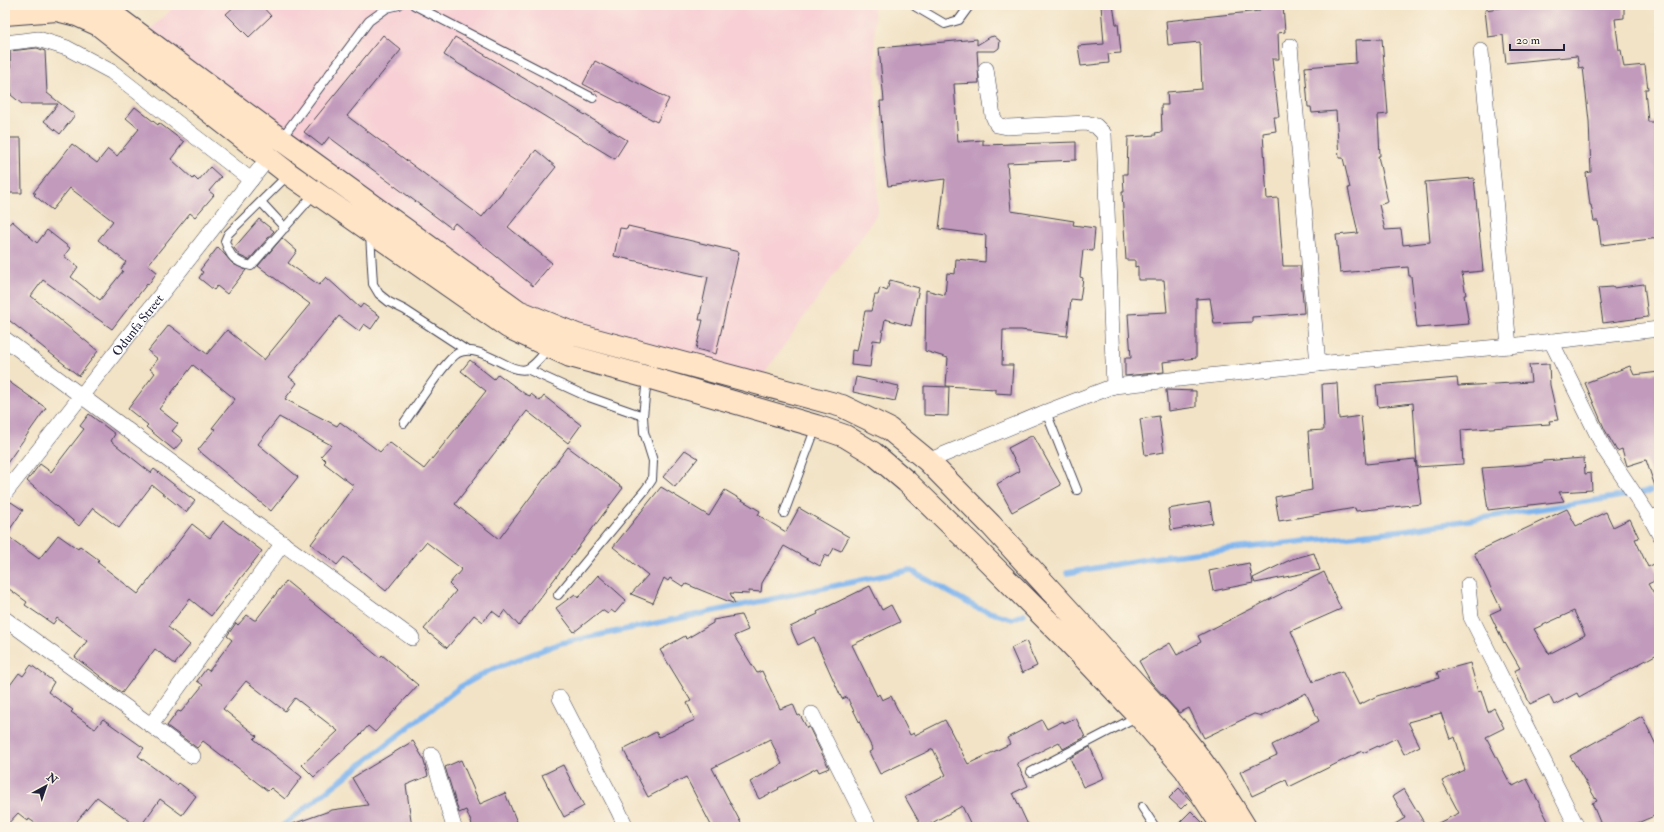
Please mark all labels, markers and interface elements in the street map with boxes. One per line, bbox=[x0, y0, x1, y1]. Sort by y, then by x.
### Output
scale bar bbox=[1510, 26, 1564, 52]
text: 20 m bbox=[1516, 33, 1541, 48]
street label: Odunfa Street bbox=[109, 291, 167, 359]
north arrow bbox=[26, 766, 66, 806]
text: N bbox=[43, 770, 61, 788]

